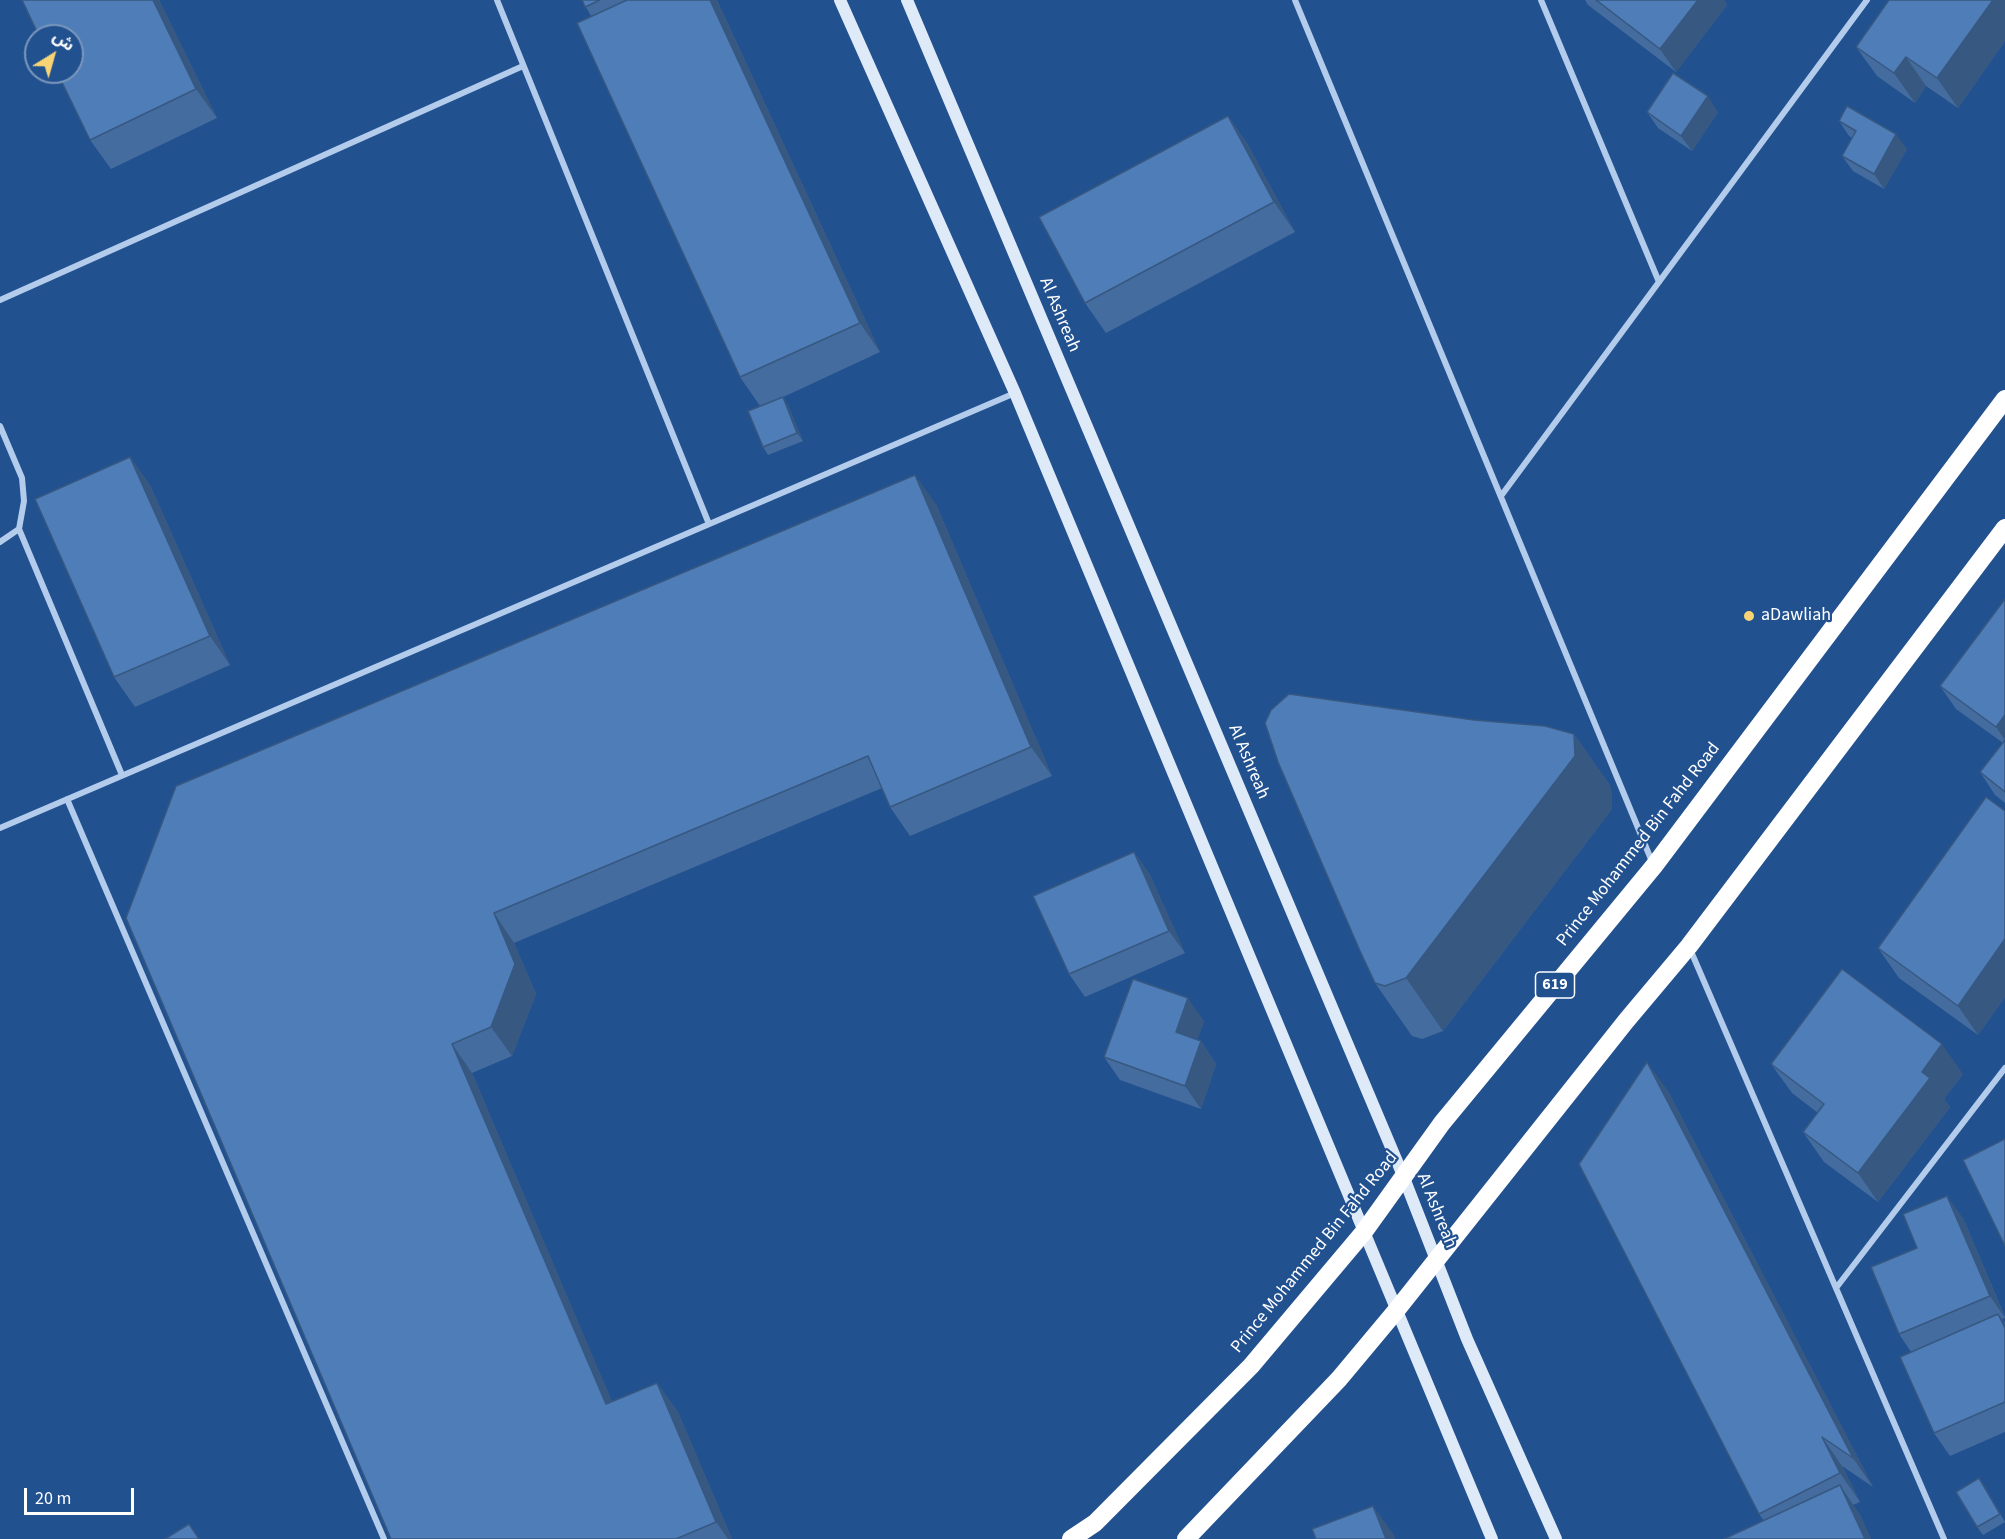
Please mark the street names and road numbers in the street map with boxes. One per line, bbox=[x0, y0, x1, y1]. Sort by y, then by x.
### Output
street label: Al Ashreah bbox=[1034, 274, 1084, 356]
street label: Al Ashreah bbox=[1223, 721, 1273, 803]
street label: Prince Mohammed Bin Fahd Road bbox=[1553, 739, 1725, 951]
road number: 619 bbox=[1536, 972, 1574, 998]
street label: Prince Mohammed Bin Fahd Road bbox=[1227, 1148, 1403, 1358]
street label: Al Ashreah bbox=[1411, 1170, 1461, 1252]

